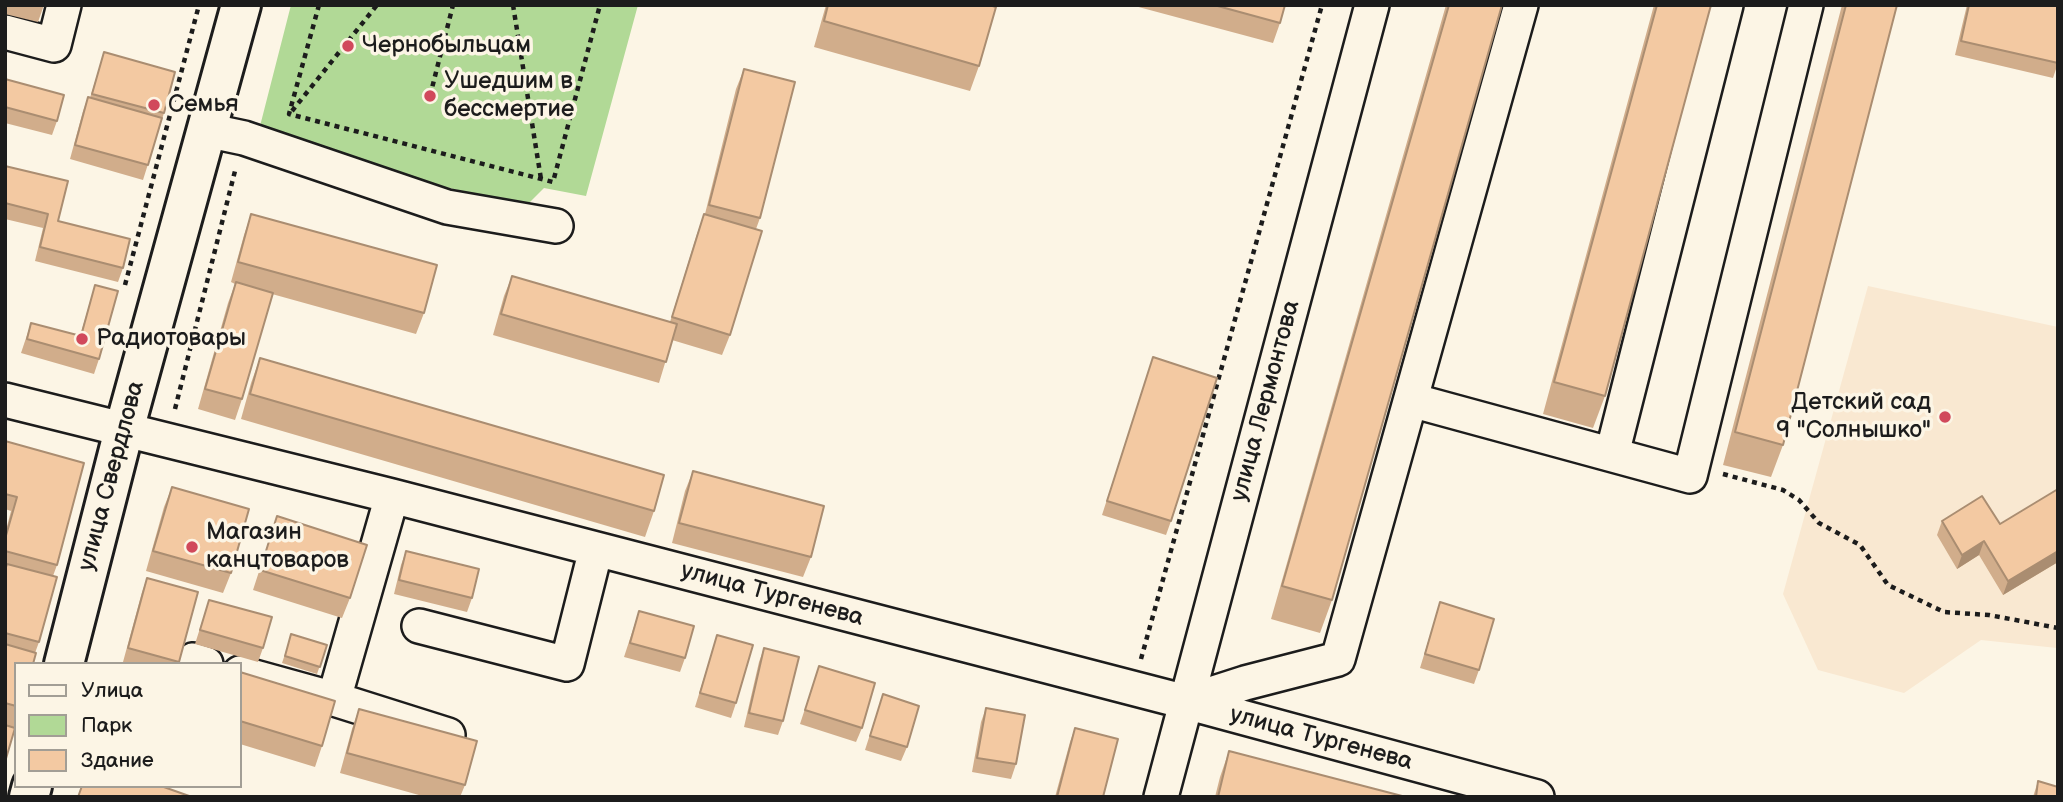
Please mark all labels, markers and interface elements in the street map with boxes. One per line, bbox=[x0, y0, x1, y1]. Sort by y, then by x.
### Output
place label: Чернобыльцам bbox=[362, 32, 531, 60]
marker: Чернобыльцам bbox=[340, 38, 356, 54]
place label: Ушедшим в бессмертие bbox=[444, 68, 574, 124]
marker: Ушедшим в бессмертие bbox=[422, 88, 438, 104]
place label: Семья bbox=[168, 91, 239, 119]
marker: Семья bbox=[146, 97, 162, 113]
street label: улица Лермонтова bbox=[1225, 297, 1307, 505]
place label: Радиотовары bbox=[96, 325, 246, 353]
marker: Радиотовары bbox=[74, 331, 90, 347]
street label: улица Свердлова bbox=[73, 378, 151, 574]
place label: Детский сад 9 "Солнышко" bbox=[1776, 389, 1931, 445]
marker: Детский сад 9 "Солнышко" bbox=[1937, 409, 1953, 425]
place label: Магазин канцтоваров bbox=[206, 519, 349, 575]
marker: Магазин канцтоваров bbox=[184, 539, 200, 555]
street label: улица Тургенева bbox=[678, 557, 866, 633]
legend bbox=[14, 662, 242, 788]
text: Улица bbox=[81, 678, 143, 703]
street label: улица Тургенева bbox=[1227, 701, 1415, 777]
text: Парк bbox=[81, 713, 132, 738]
text: Здание bbox=[81, 748, 154, 773]

